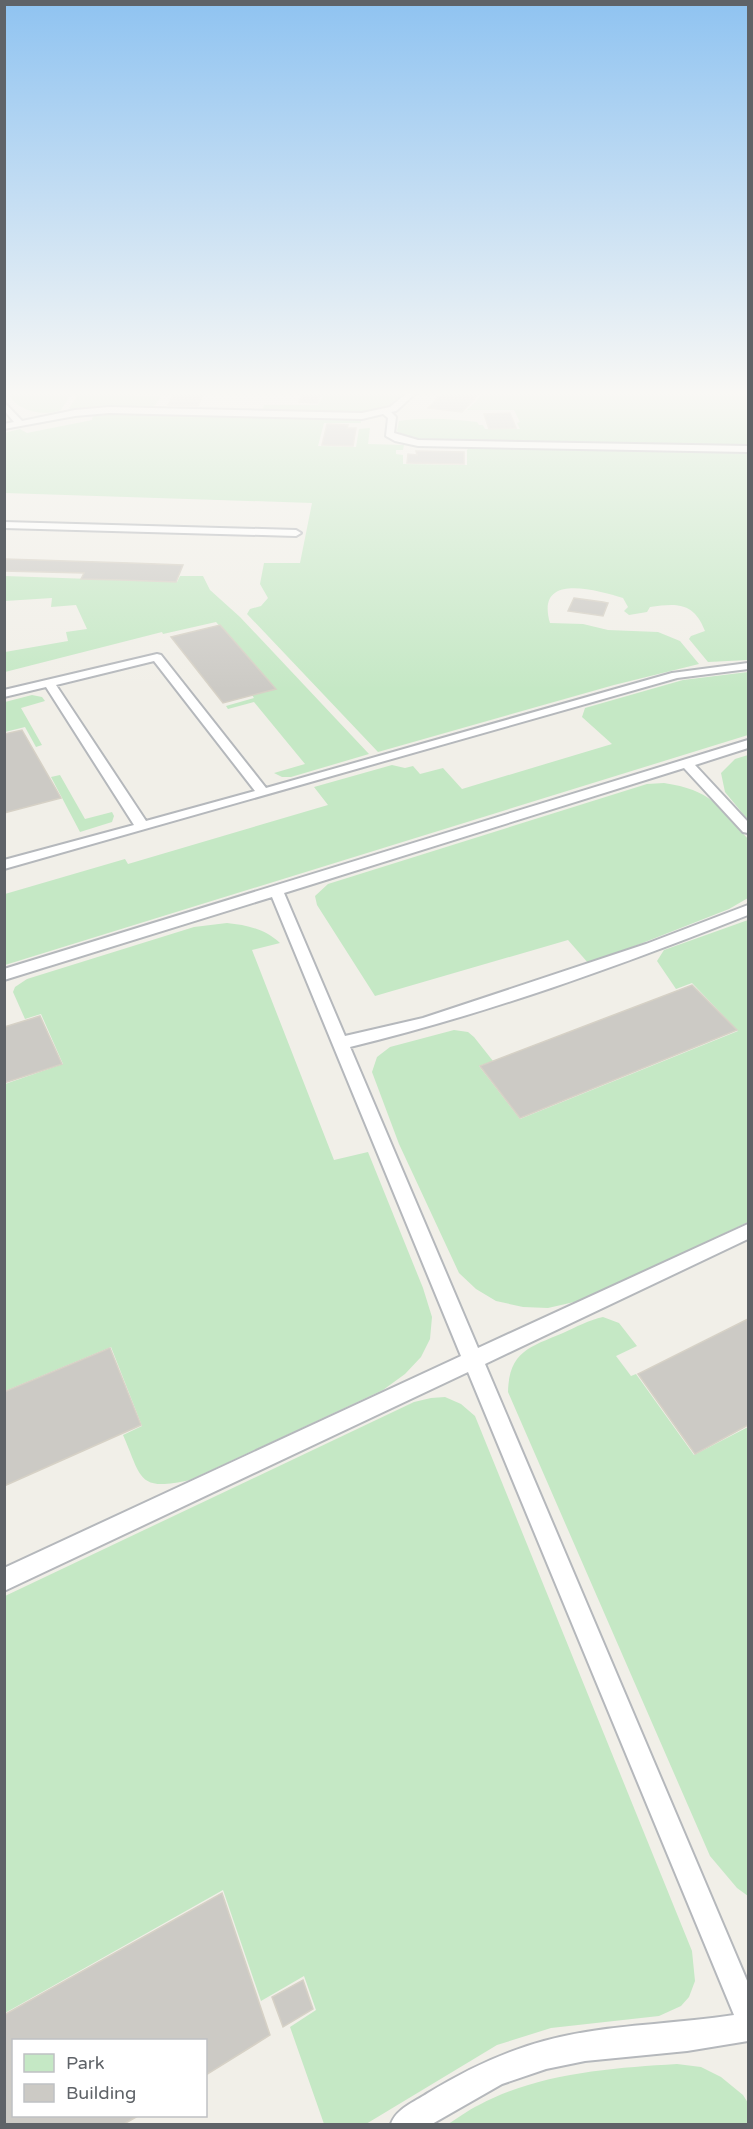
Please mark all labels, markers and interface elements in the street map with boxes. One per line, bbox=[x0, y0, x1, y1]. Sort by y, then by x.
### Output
legend bbox=[12, 2039, 207, 2117]
text: Park bbox=[66, 2052, 105, 2074]
text: Building bbox=[66, 2082, 136, 2104]

